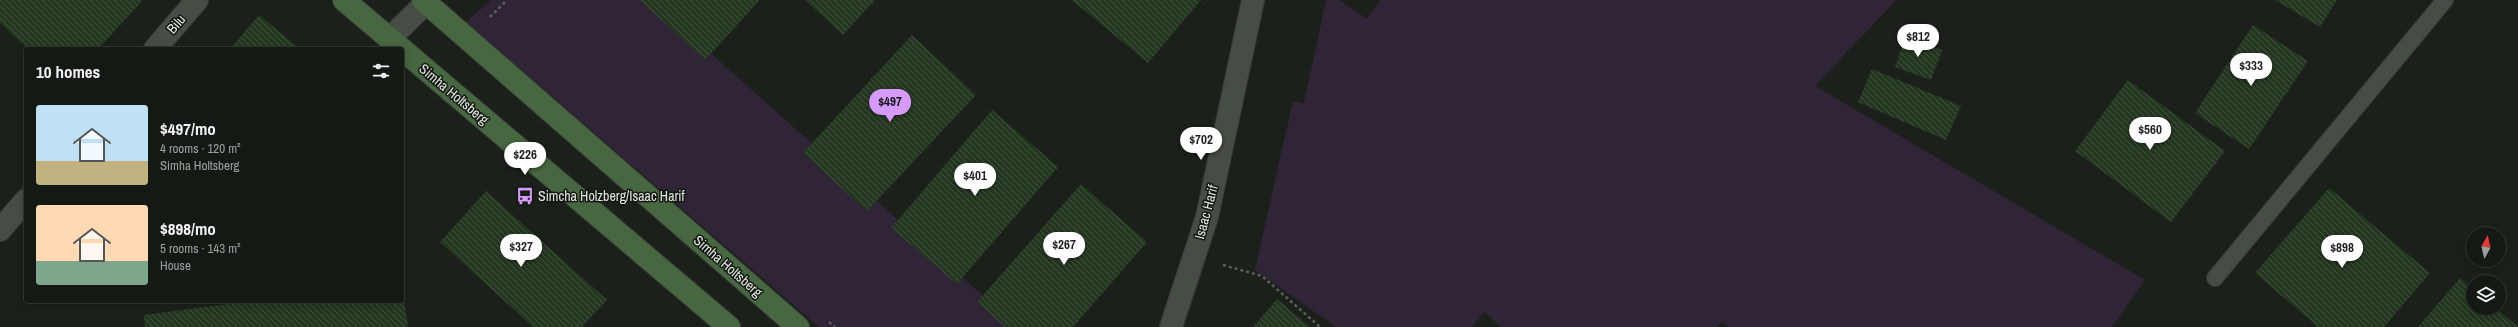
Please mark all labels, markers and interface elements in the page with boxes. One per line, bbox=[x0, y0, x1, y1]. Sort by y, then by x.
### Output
street label: Bilu bbox=[163, 11, 189, 37]
pin: $812 bbox=[1894, 24, 1942, 58]
text: $812 bbox=[1906, 28, 1930, 45]
pin: $333 bbox=[2227, 53, 2275, 87]
text: $333 bbox=[2239, 57, 2263, 74]
text: 10 homes bbox=[36, 60, 100, 83]
icon: filters bbox=[370, 60, 392, 82]
street label: Simha Holtsberg bbox=[415, 60, 493, 129]
pin: $497 bbox=[866, 89, 914, 123]
text: $497 bbox=[878, 93, 902, 110]
text: $497/mo bbox=[160, 117, 216, 140]
pin: $560 bbox=[2126, 117, 2174, 151]
icon: home bbox=[68, 121, 116, 169]
text: $560 bbox=[2138, 121, 2162, 138]
pin: $702 bbox=[1177, 127, 1225, 161]
text: $702 bbox=[1189, 131, 1213, 148]
text: 4 rooms · 120 m² bbox=[160, 140, 241, 157]
pin: $226 bbox=[501, 142, 549, 176]
text: $226 bbox=[513, 146, 537, 163]
text: Simha Holtsberg bbox=[160, 157, 239, 174]
pin: $401 bbox=[951, 163, 999, 197]
text: $401 bbox=[963, 167, 987, 184]
street label: Isaac Harif bbox=[1190, 182, 1222, 241]
bus stop icon: Simcha Holzberg/Isaac Harif bbox=[515, 186, 535, 206]
place label: Simcha Holzberg/Isaac Harif bbox=[538, 187, 686, 205]
text: $898/mo bbox=[160, 217, 216, 240]
icon: home bbox=[68, 221, 116, 269]
north arrow bbox=[2466, 227, 2506, 267]
map controls bbox=[2466, 227, 2506, 315]
street label: Simha Holtsberg bbox=[690, 231, 767, 301]
pin: $267 bbox=[1040, 232, 1088, 266]
pin: $327 bbox=[497, 234, 545, 268]
pin: $898 bbox=[2318, 235, 2366, 269]
text: $267 bbox=[1052, 236, 1076, 253]
text: $327 bbox=[509, 238, 533, 255]
text: $898 bbox=[2330, 239, 2354, 256]
text: 5 rooms · 143 m² bbox=[160, 240, 241, 257]
text: House bbox=[160, 257, 191, 274]
button: layers bbox=[2466, 275, 2506, 315]

